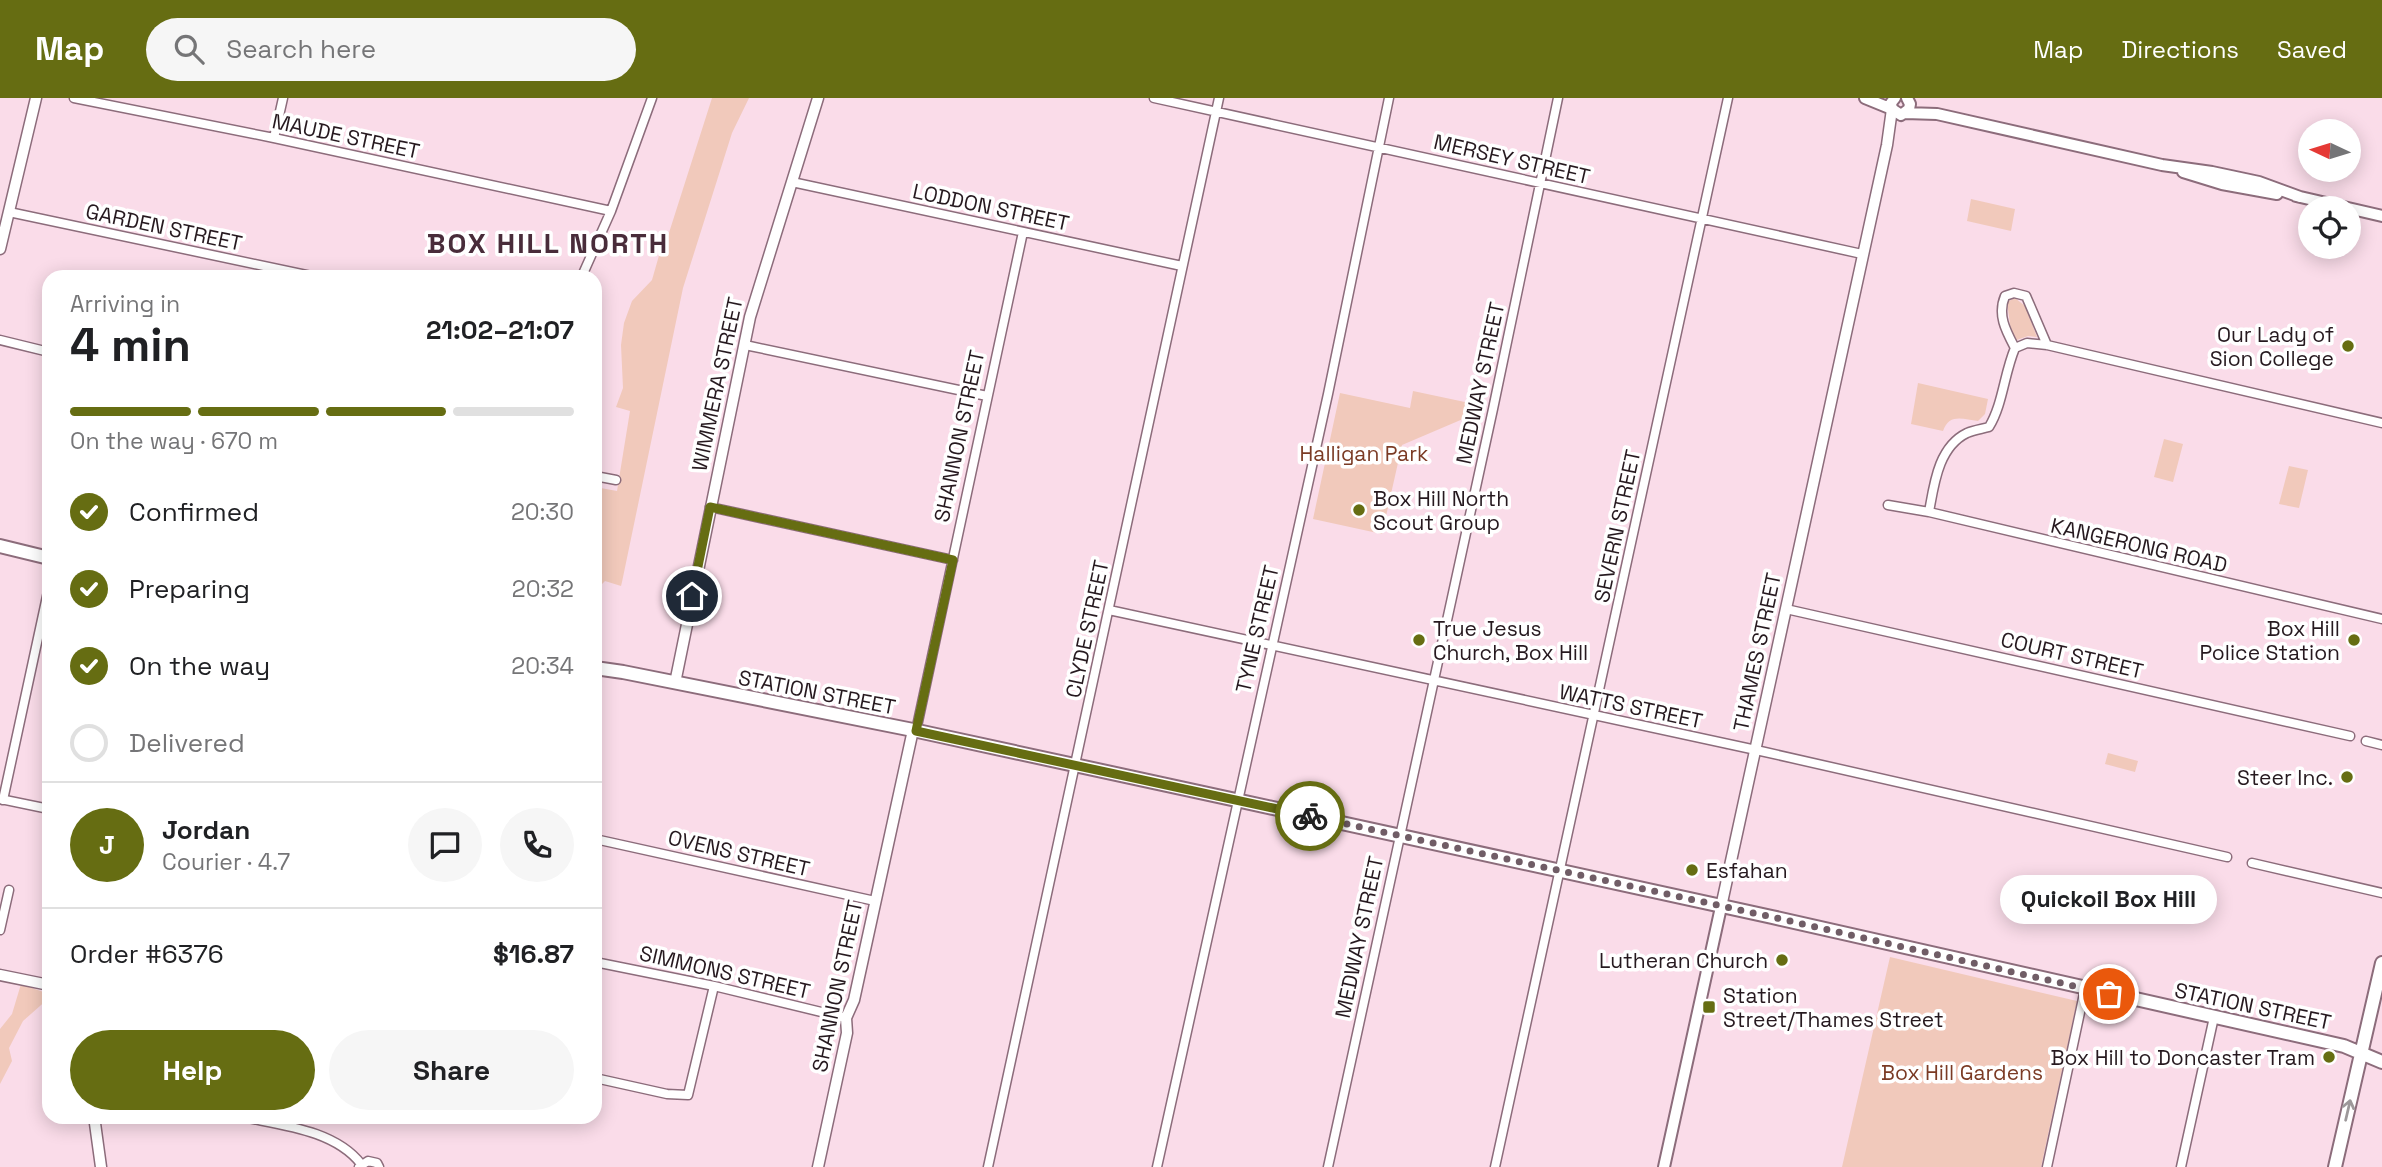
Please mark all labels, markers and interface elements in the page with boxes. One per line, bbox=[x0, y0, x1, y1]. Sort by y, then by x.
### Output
search box bbox=[146, 18, 636, 81]
text: Map bbox=[35, 28, 104, 70]
icon: search bbox=[170, 30, 208, 68]
text: Search here bbox=[226, 32, 376, 66]
text: Map bbox=[2033, 34, 2083, 65]
text: Directions bbox=[2121, 34, 2239, 65]
text: Saved bbox=[2277, 34, 2347, 65]
street label: MAUDE STREET bbox=[270, 107, 422, 165]
north arrow bbox=[2298, 119, 2361, 182]
map controls bbox=[2298, 119, 2361, 259]
street label: MERSEY STREET bbox=[1431, 128, 1593, 190]
street label: LODDON STREET bbox=[910, 177, 1072, 237]
button: locate bbox=[2298, 196, 2361, 259]
street label: GARDEN STREET bbox=[83, 197, 245, 257]
district label: BOX HILL NORTH bbox=[427, 225, 669, 261]
text: Arriving in bbox=[70, 289, 180, 319]
street label: WIMMERA STREET bbox=[685, 295, 749, 473]
street label: MEDWAY STREET bbox=[1450, 300, 1510, 466]
text: 21:02–21:07 bbox=[426, 313, 574, 347]
text: 4 min bbox=[70, 316, 191, 374]
place label: Our Lady of Sion College bbox=[2210, 321, 2334, 372]
marker: Our Lady of Sion College bbox=[2340, 338, 2356, 354]
street label: SHANNON STREET bbox=[928, 348, 990, 524]
text: On the way · 670 m bbox=[70, 426, 278, 456]
park label: Halligan Park bbox=[1300, 440, 1428, 467]
street label: SEVERN STREET bbox=[1588, 447, 1646, 605]
place label: Box Hill North Scout Group bbox=[1373, 485, 1509, 536]
icon: check bbox=[70, 493, 108, 531]
text: Confirmed bbox=[129, 495, 259, 529]
text: 20:30 bbox=[511, 497, 574, 527]
marker: Box Hill North Scout Group bbox=[1351, 502, 1367, 518]
street label: KANGERONG ROAD bbox=[2048, 512, 2230, 578]
street label: CLYDE STREET bbox=[1059, 558, 1115, 700]
street label: TYNE STREET bbox=[1229, 563, 1285, 695]
pin bbox=[662, 566, 722, 626]
icon: check bbox=[70, 570, 108, 608]
street label: THAMES STREET bbox=[1727, 570, 1787, 734]
text: Preparing bbox=[129, 572, 250, 606]
text: 20:32 bbox=[512, 574, 574, 604]
icon: home bbox=[673, 577, 711, 615]
place label: True Jesus Church, Box Hill bbox=[1433, 615, 1588, 666]
place label: Box Hill Police Station bbox=[2200, 615, 2340, 666]
street label: COURT STREET bbox=[1998, 625, 2146, 685]
marker: True Jesus Church, Box Hill bbox=[1411, 632, 1427, 648]
marker: Box Hill Police Station bbox=[2346, 632, 2362, 648]
icon: check bbox=[70, 647, 108, 685]
text: On the way bbox=[129, 649, 270, 683]
text: 20:34 bbox=[511, 651, 574, 681]
street label: STATION STREET bbox=[736, 664, 898, 720]
street label: WATTS STREET bbox=[1557, 678, 1705, 734]
text: Delivered bbox=[129, 726, 245, 760]
place label: Steer Inc. bbox=[2237, 764, 2333, 791]
marker: Steer Inc. bbox=[2339, 769, 2355, 785]
courier bbox=[1275, 781, 1345, 851]
icon: bike bbox=[1291, 797, 1329, 835]
button: chat bbox=[408, 808, 482, 882]
button: phone bbox=[500, 808, 574, 882]
text: Jordan bbox=[162, 813, 250, 847]
street label: OVENS STREET bbox=[666, 824, 812, 882]
text: J bbox=[99, 828, 115, 862]
text: Courier · 4.7 bbox=[162, 847, 290, 877]
street label: MEDWAY STREET bbox=[1329, 854, 1389, 1020]
place label: Esfahan bbox=[1706, 857, 1788, 884]
marker: Esfahan bbox=[1684, 862, 1700, 878]
callout: Quickoil Box Hill bbox=[2000, 875, 2218, 924]
text: Quickoil Box Hill bbox=[2021, 884, 2196, 914]
street label: SHANNON STREET bbox=[806, 898, 868, 1074]
text: Order #6376 bbox=[70, 937, 224, 971]
text: $16.87 bbox=[493, 937, 574, 971]
street label: SIMMONS STREET bbox=[637, 939, 813, 1005]
place label: Lutheran Church bbox=[1599, 947, 1768, 974]
marker: Lutheran Church bbox=[1774, 952, 1790, 968]
pin bbox=[2079, 964, 2139, 1024]
icon: bag bbox=[2090, 975, 2128, 1013]
street label: STATION STREET bbox=[2172, 976, 2334, 1036]
place label: Station Street/Thames Street bbox=[1723, 982, 1944, 1033]
marker: Station Street/Thames Street bbox=[1701, 999, 1717, 1015]
button: Help bbox=[70, 1030, 315, 1110]
button: Share bbox=[329, 1030, 574, 1110]
place label: Box Hill to Doncaster Tram bbox=[2051, 1044, 2315, 1071]
marker: Box Hill to Doncaster Tram bbox=[2321, 1049, 2337, 1065]
park label: Box Hill Gardens bbox=[1881, 1059, 2043, 1086]
one-way arrow bbox=[2342, 1099, 2355, 1122]

